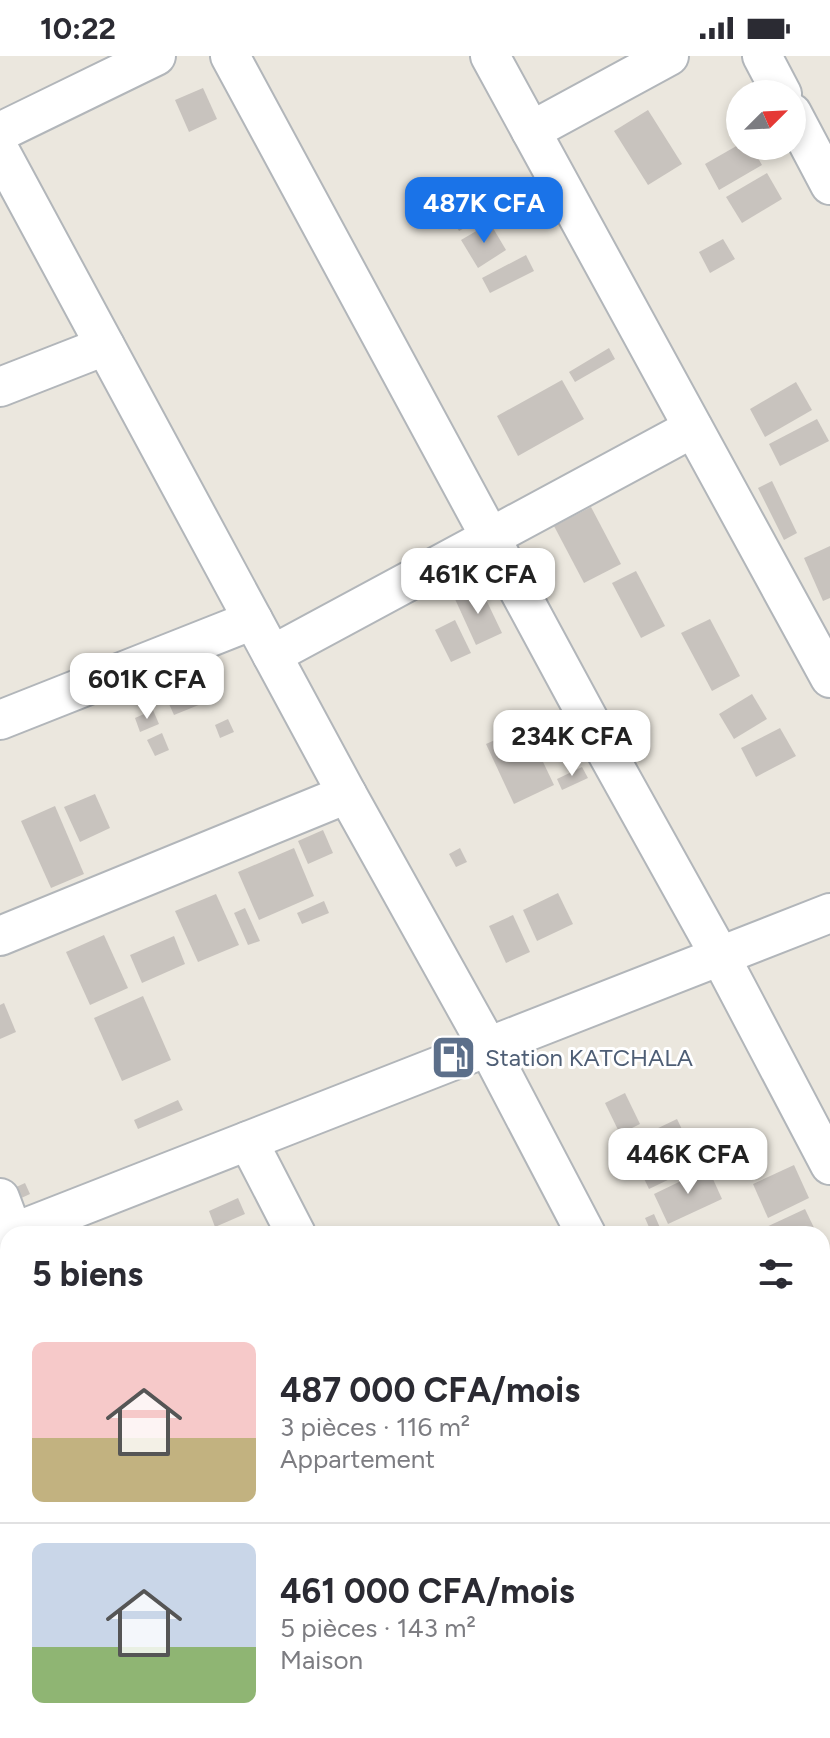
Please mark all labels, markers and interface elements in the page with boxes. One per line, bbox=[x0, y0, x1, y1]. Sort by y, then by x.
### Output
text: 10:22 bbox=[40, 10, 116, 47]
north arrow bbox=[726, 80, 806, 160]
map controls bbox=[726, 80, 806, 160]
pin: 487K CFA bbox=[401, 177, 567, 245]
text: 487K CFA bbox=[423, 187, 545, 219]
pin: 461K CFA bbox=[395, 548, 561, 616]
text: 461K CFA bbox=[419, 558, 537, 590]
pin: 601K CFA bbox=[64, 653, 230, 721]
text: 601K CFA bbox=[88, 663, 206, 695]
pin: 234K CFA bbox=[489, 710, 655, 778]
text: 234K CFA bbox=[511, 720, 633, 752]
fuel station icon: Station KATCHALA bbox=[430, 1033, 478, 1081]
place label: Station KATCHALA bbox=[485, 1043, 694, 1072]
pin: 446K CFA bbox=[605, 1128, 771, 1196]
text: 446K CFA bbox=[626, 1138, 750, 1170]
icon: filters bbox=[754, 1252, 798, 1296]
text: 5 biens bbox=[32, 1254, 143, 1295]
text: 487 000 CFA/mois bbox=[280, 1370, 580, 1411]
icon: home bbox=[96, 1374, 192, 1470]
text: 3 pièces · 116 m² bbox=[280, 1411, 470, 1443]
text: Appartement bbox=[280, 1443, 435, 1475]
text: 461 000 CFA/mois bbox=[280, 1571, 574, 1612]
icon: home bbox=[96, 1575, 192, 1671]
text: 5 pièces · 143 m² bbox=[280, 1612, 476, 1644]
text: Maison bbox=[280, 1644, 363, 1676]

